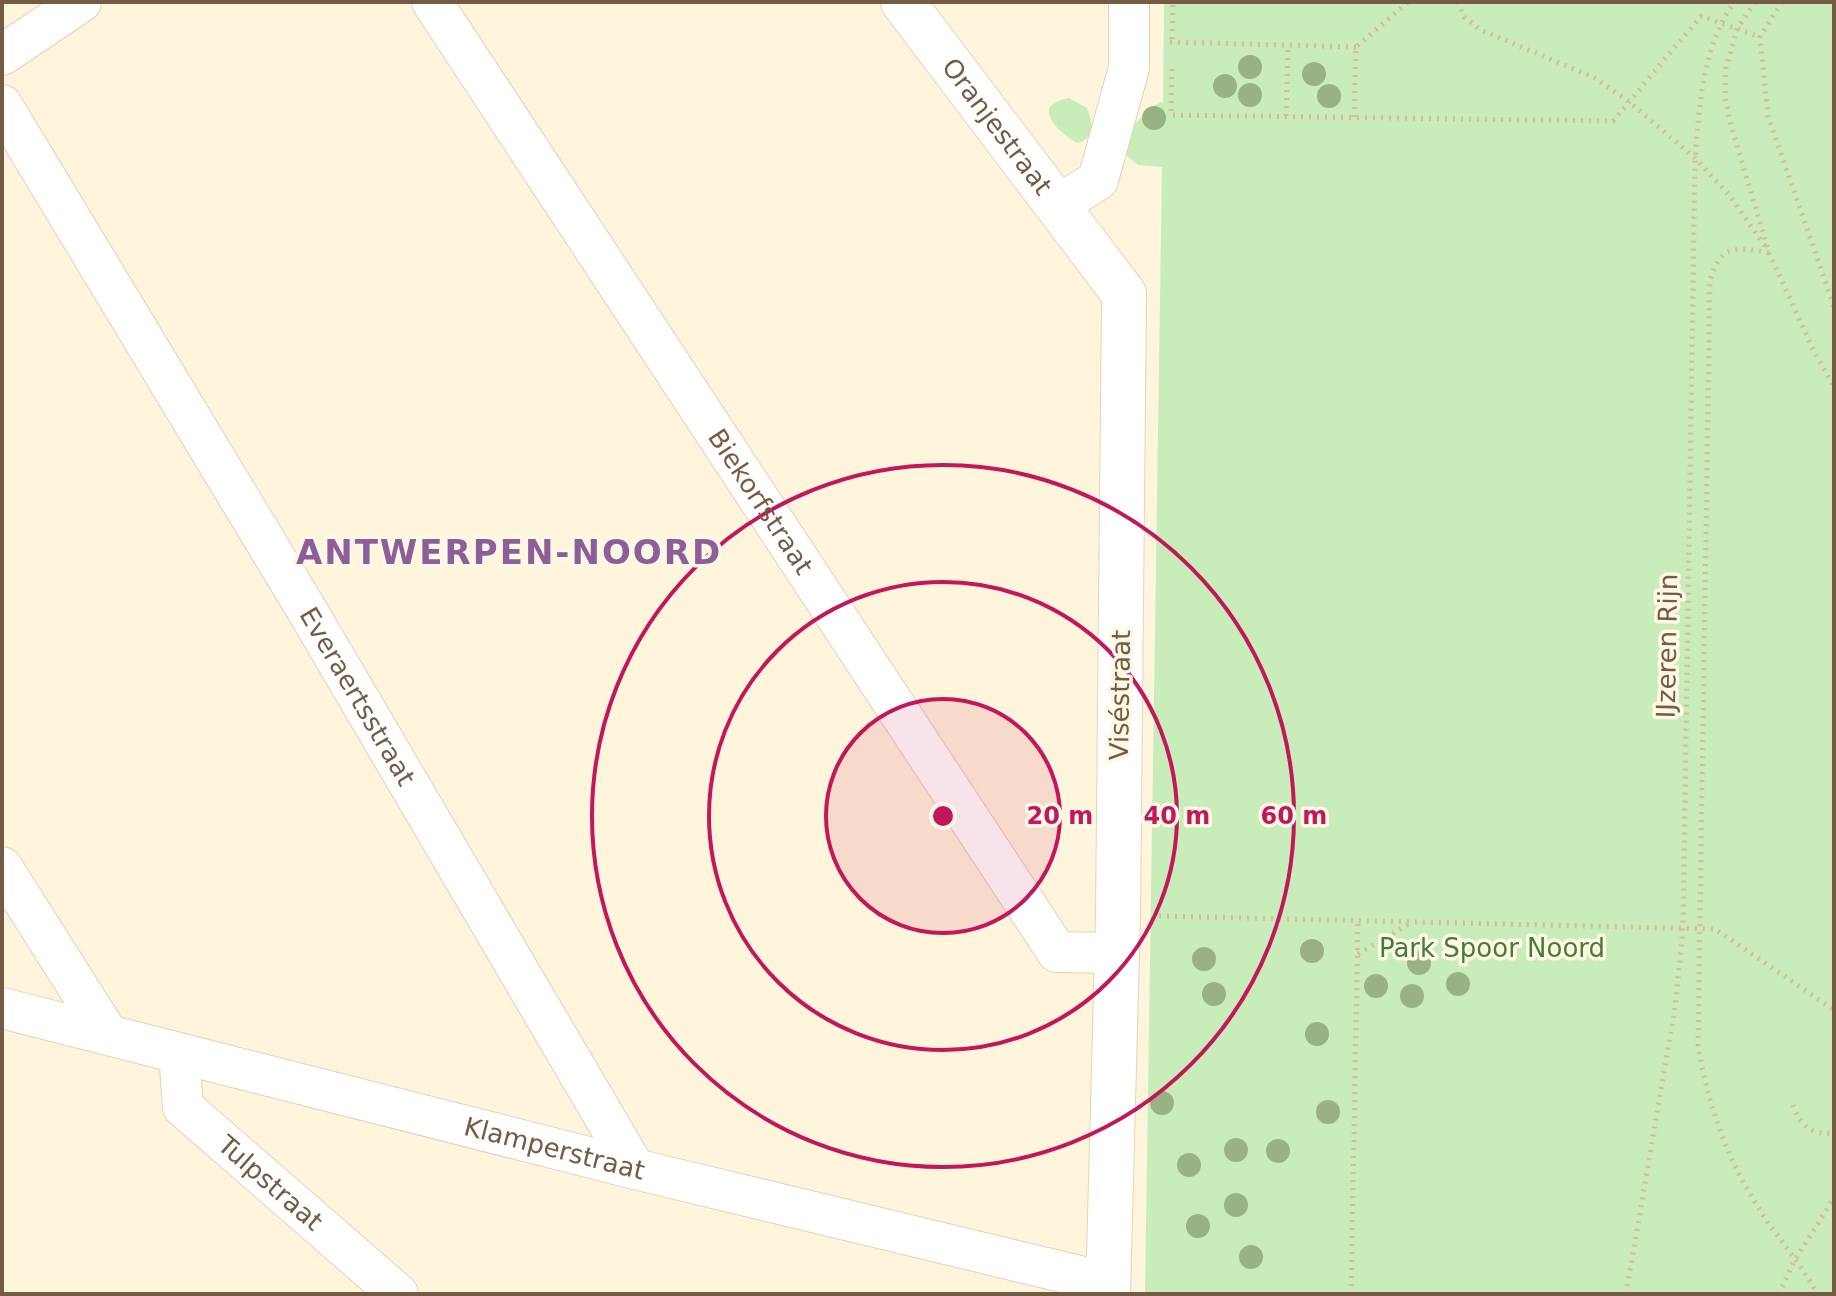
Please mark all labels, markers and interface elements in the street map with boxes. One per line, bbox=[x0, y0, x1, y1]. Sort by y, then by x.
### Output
street label: Oranjestraat bbox=[936, 52, 1058, 201]
street label: Biekorfstraat bbox=[702, 423, 819, 580]
district label: ANTWERPEN-NOORD bbox=[296, 532, 722, 572]
street label: IJzeren Rijn bbox=[1651, 573, 1683, 719]
street label: Everaertsstraat bbox=[294, 602, 421, 791]
street label: Viséstraat bbox=[1104, 630, 1136, 760]
centre of rings bbox=[929, 802, 957, 830]
text: 20 m bbox=[1027, 802, 1093, 830]
text: 40 m bbox=[1144, 802, 1210, 830]
text: 60 m bbox=[1261, 802, 1327, 830]
park label: Park Spoor Noord bbox=[1379, 933, 1605, 963]
street label: Klamperstraat bbox=[461, 1111, 648, 1186]
street label: Tulpstraat bbox=[211, 1129, 329, 1237]

